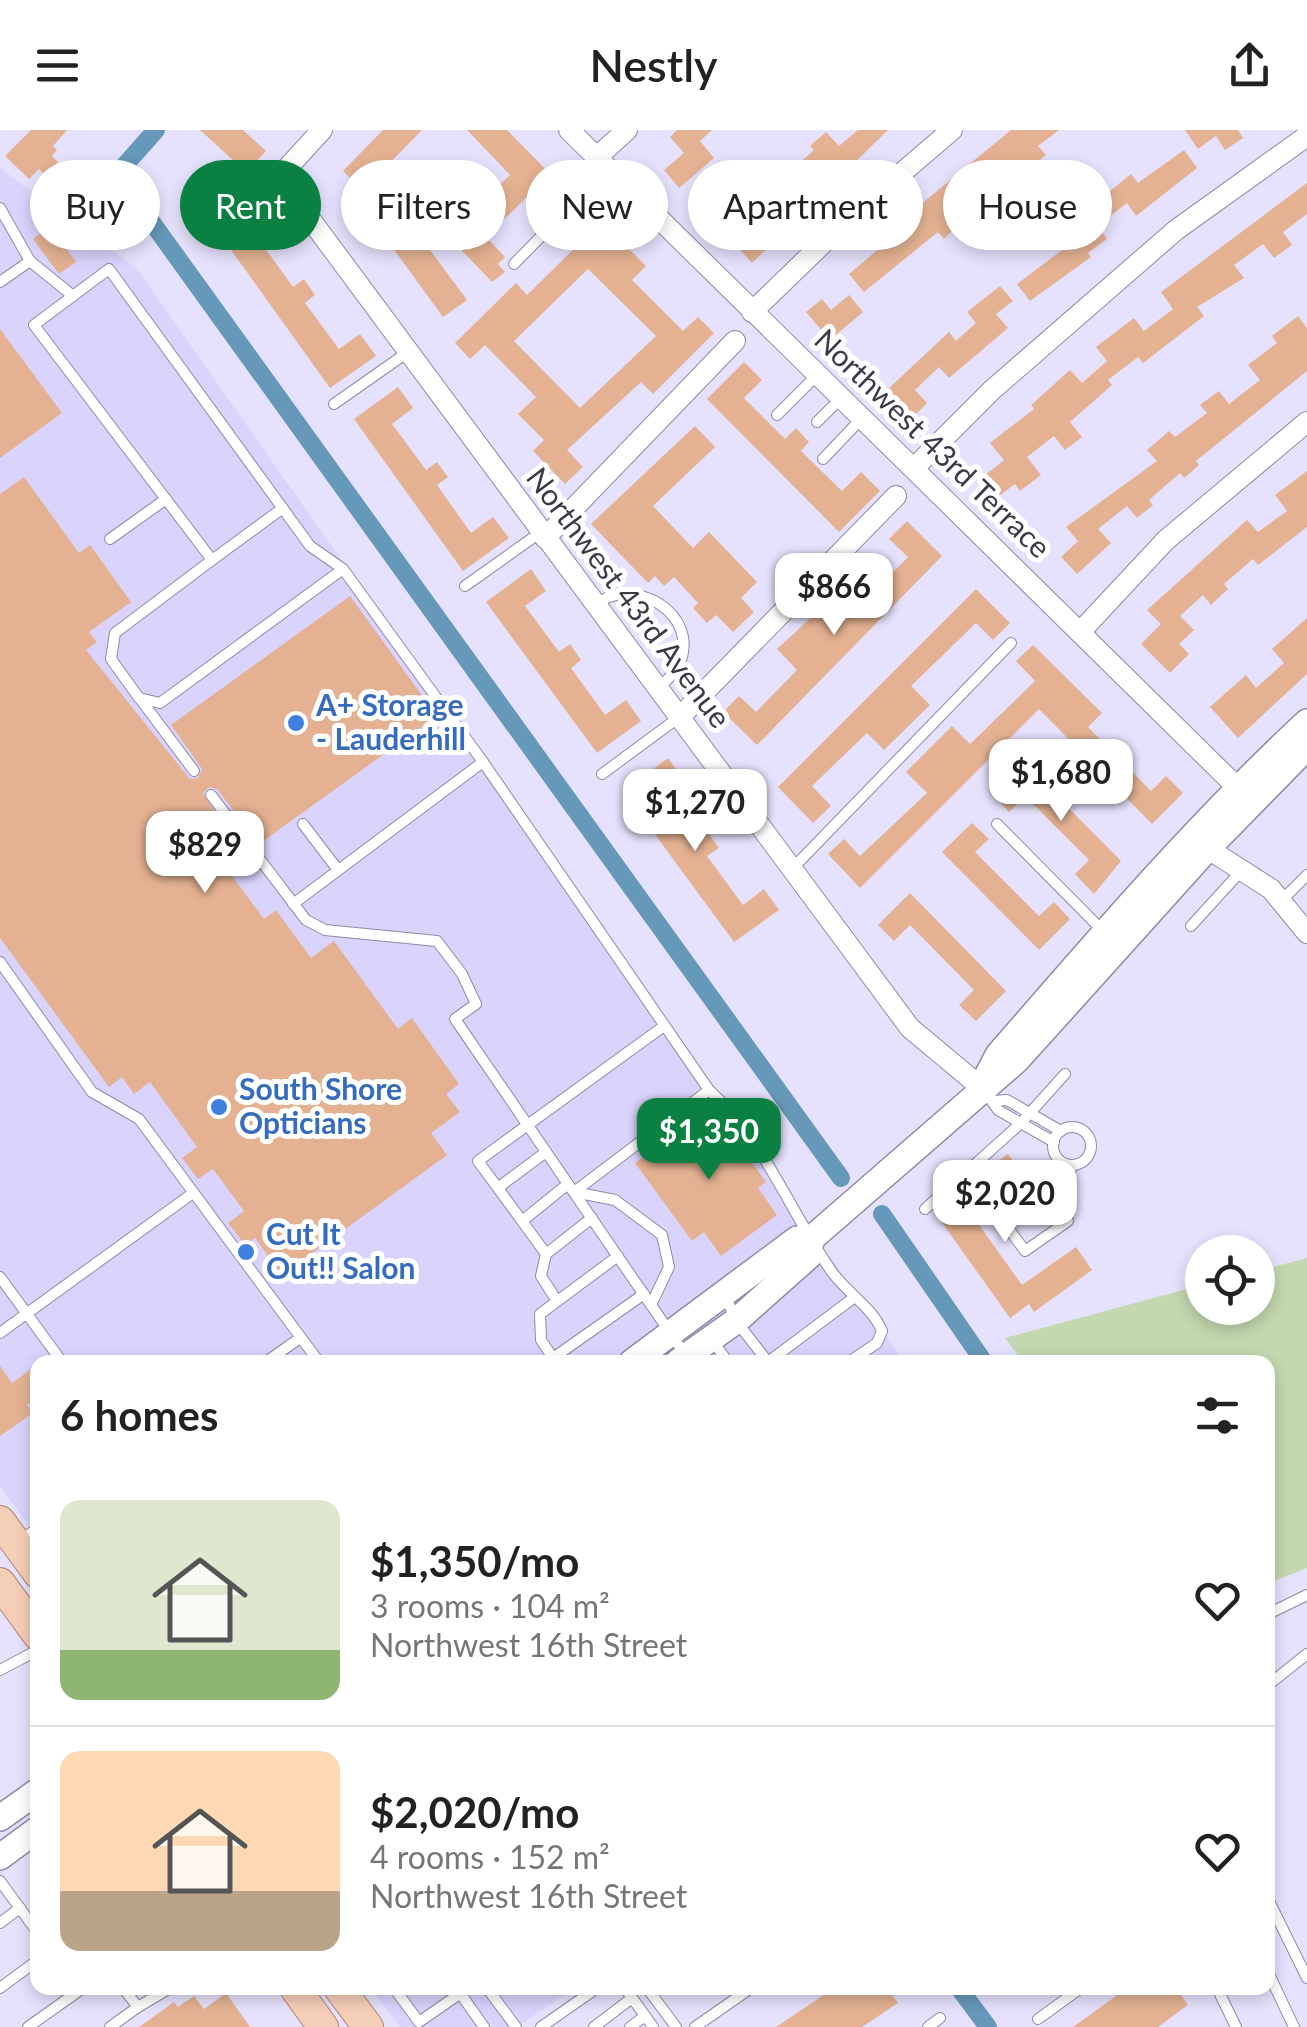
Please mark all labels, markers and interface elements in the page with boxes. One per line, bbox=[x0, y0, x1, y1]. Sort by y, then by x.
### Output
icon: menu bbox=[30, 38, 85, 93]
text: Nestly bbox=[589, 38, 718, 92]
icon: share bbox=[1222, 38, 1277, 93]
chip: Buy bbox=[30, 160, 160, 250]
chip: Rent bbox=[180, 160, 321, 250]
chip: Filters bbox=[341, 160, 506, 250]
chip: New bbox=[526, 160, 668, 250]
chip: Apartment bbox=[688, 160, 923, 250]
chip: House bbox=[943, 160, 1112, 250]
street label: Northwest 43rd Terrace bbox=[808, 321, 1059, 564]
street label: Northwest 43rd Avenue bbox=[520, 460, 739, 734]
pin: $866 bbox=[775, 553, 893, 638]
text: $866 bbox=[797, 566, 871, 605]
place label: A+ Storage - Lauderhill bbox=[315, 686, 466, 756]
marker: A+ Storage - Lauderhill bbox=[285, 712, 307, 734]
pin: $1,680 bbox=[980, 739, 1142, 824]
text: $1,680 bbox=[1011, 752, 1111, 791]
pin: $1,270 bbox=[614, 769, 776, 854]
text: $1,270 bbox=[645, 782, 745, 821]
pin: $829 bbox=[146, 811, 264, 896]
text: $829 bbox=[168, 824, 242, 863]
place label: South Shore Opticians bbox=[239, 1070, 402, 1140]
marker: South Shore Opticians bbox=[208, 1096, 230, 1118]
pin: $1,350 bbox=[628, 1098, 790, 1183]
text: $1,350 bbox=[659, 1111, 759, 1150]
pin: $2,020 bbox=[924, 1160, 1086, 1245]
text: $2,020 bbox=[955, 1173, 1055, 1212]
place label: Cut It Out!! Salon bbox=[266, 1215, 415, 1285]
map controls bbox=[1185, 1235, 1275, 1325]
button: locate bbox=[1185, 1235, 1275, 1325]
marker: Cut It Out!! Salon bbox=[235, 1241, 257, 1263]
icon: filters bbox=[1190, 1388, 1245, 1443]
text: 6 homes bbox=[60, 1390, 218, 1440]
text: $1,350/mo bbox=[370, 1536, 579, 1586]
icon: home bbox=[140, 1540, 260, 1660]
icon: heart bbox=[1190, 1573, 1245, 1628]
text: 3 rooms · 104 m² bbox=[370, 1586, 610, 1625]
text: Northwest 16th Street bbox=[370, 1625, 687, 1664]
text: $2,020/mo bbox=[370, 1787, 579, 1837]
icon: home bbox=[140, 1791, 260, 1911]
icon: heart bbox=[1190, 1824, 1245, 1879]
text: 4 rooms · 152 m² bbox=[370, 1837, 610, 1876]
text: Northwest 16th Street bbox=[370, 1876, 687, 1915]

